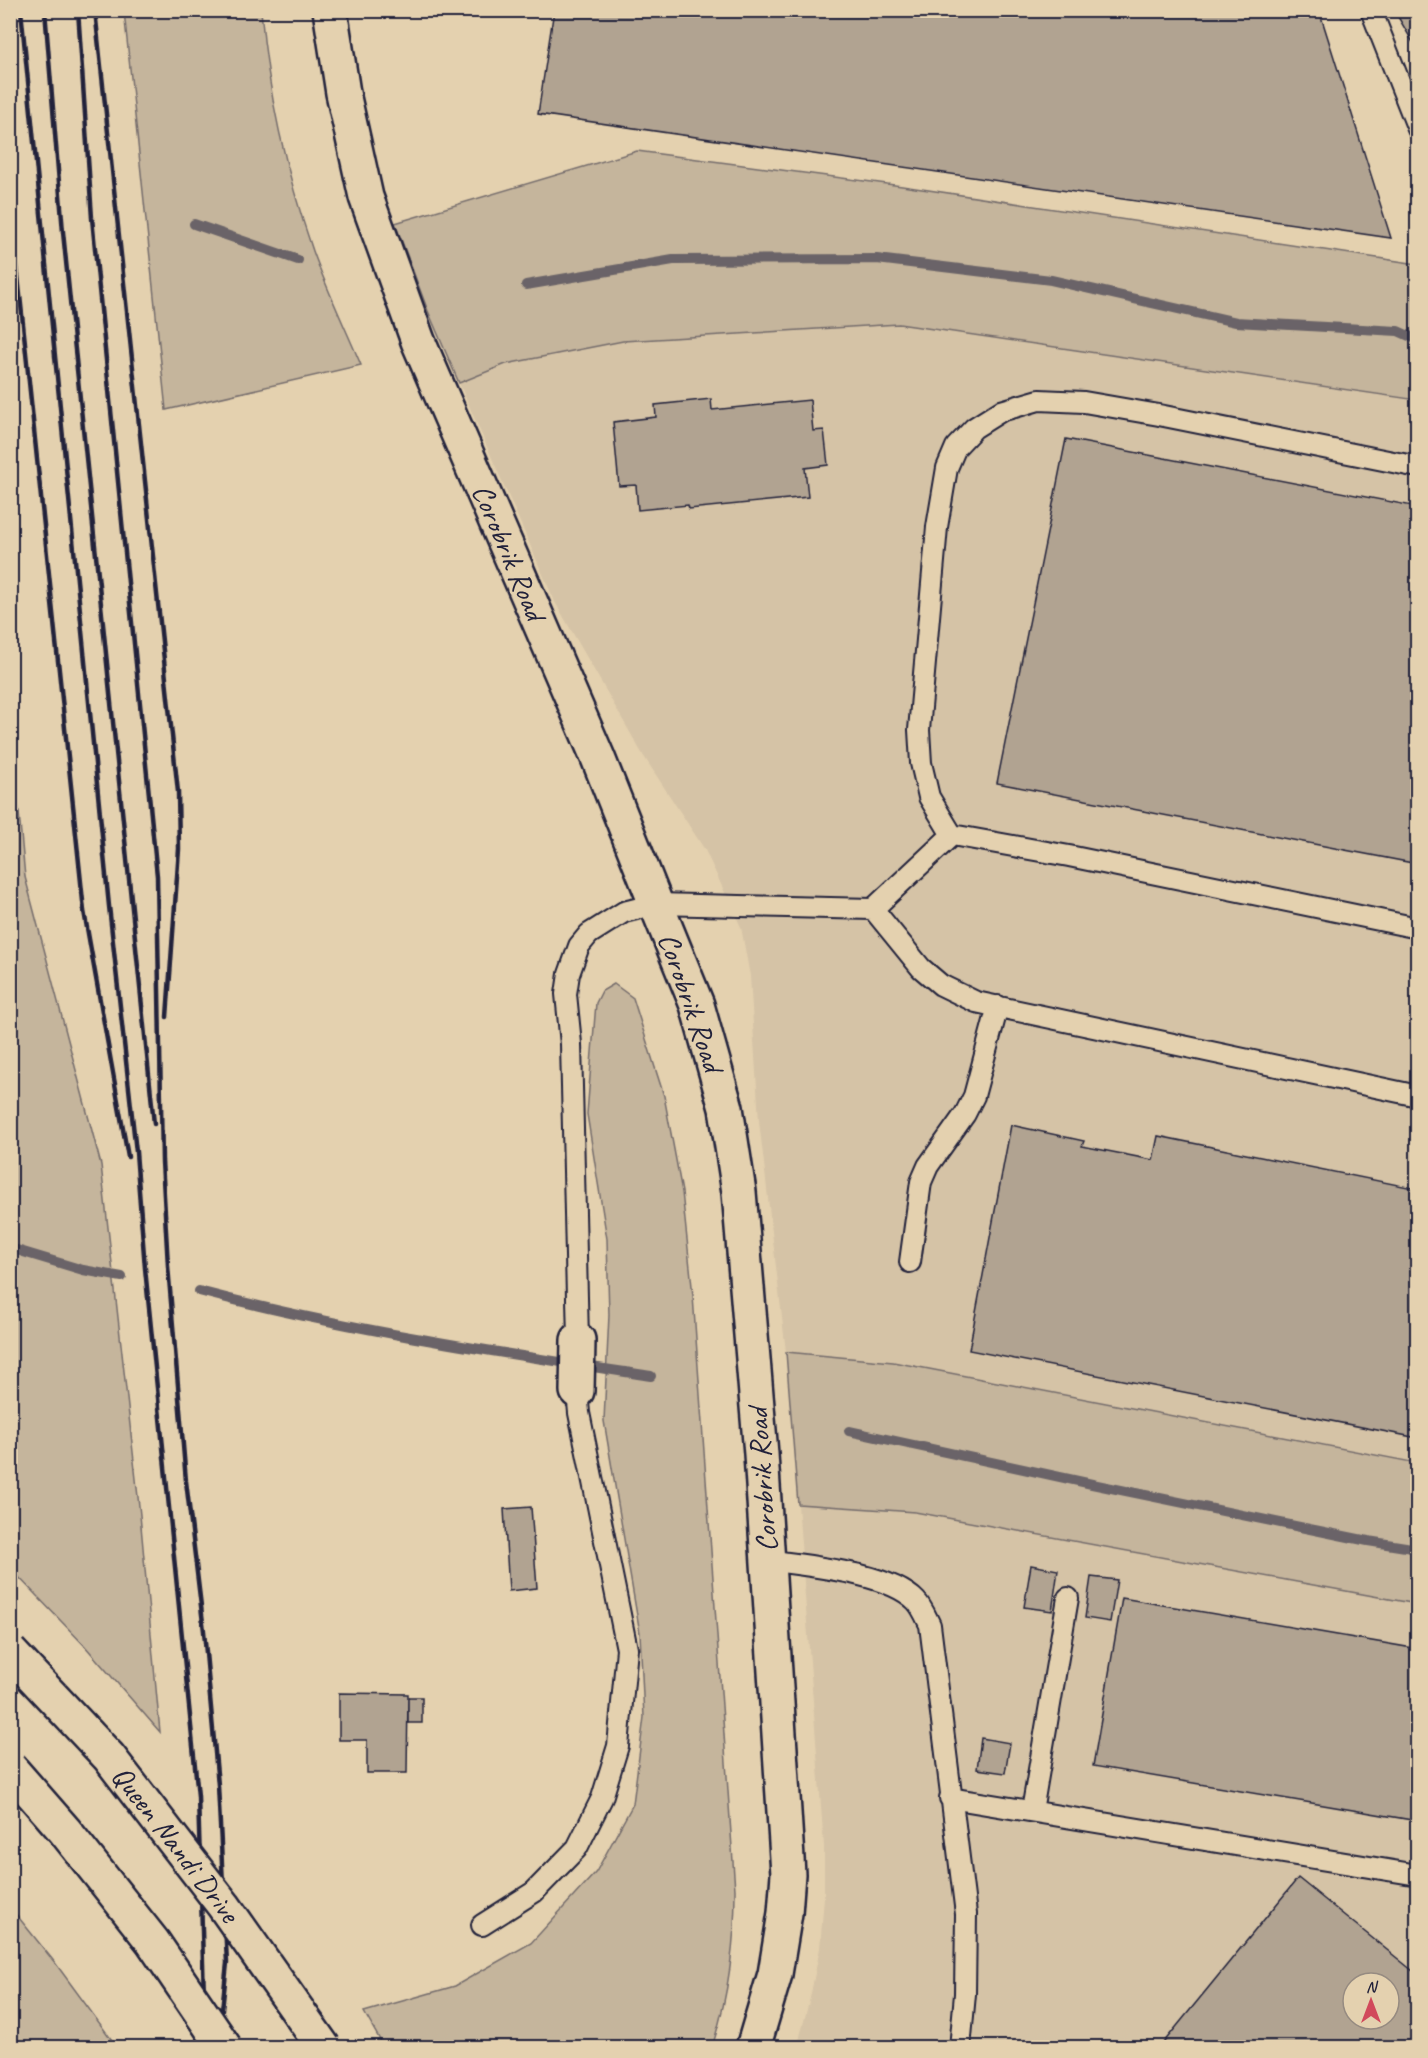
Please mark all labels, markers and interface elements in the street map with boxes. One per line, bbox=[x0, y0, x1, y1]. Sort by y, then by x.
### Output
street label: Corobrik Road bbox=[463, 478, 556, 630]
street label: Corobrik Road bbox=[650, 928, 734, 1080]
street label: Corobrik Road bbox=[738, 1403, 786, 1553]
street label: Queen Nandi Drive bbox=[103, 1758, 250, 1932]
north arrow bbox=[1341, 1971, 1401, 2031]
text: N bbox=[1366, 1977, 1379, 1997]

